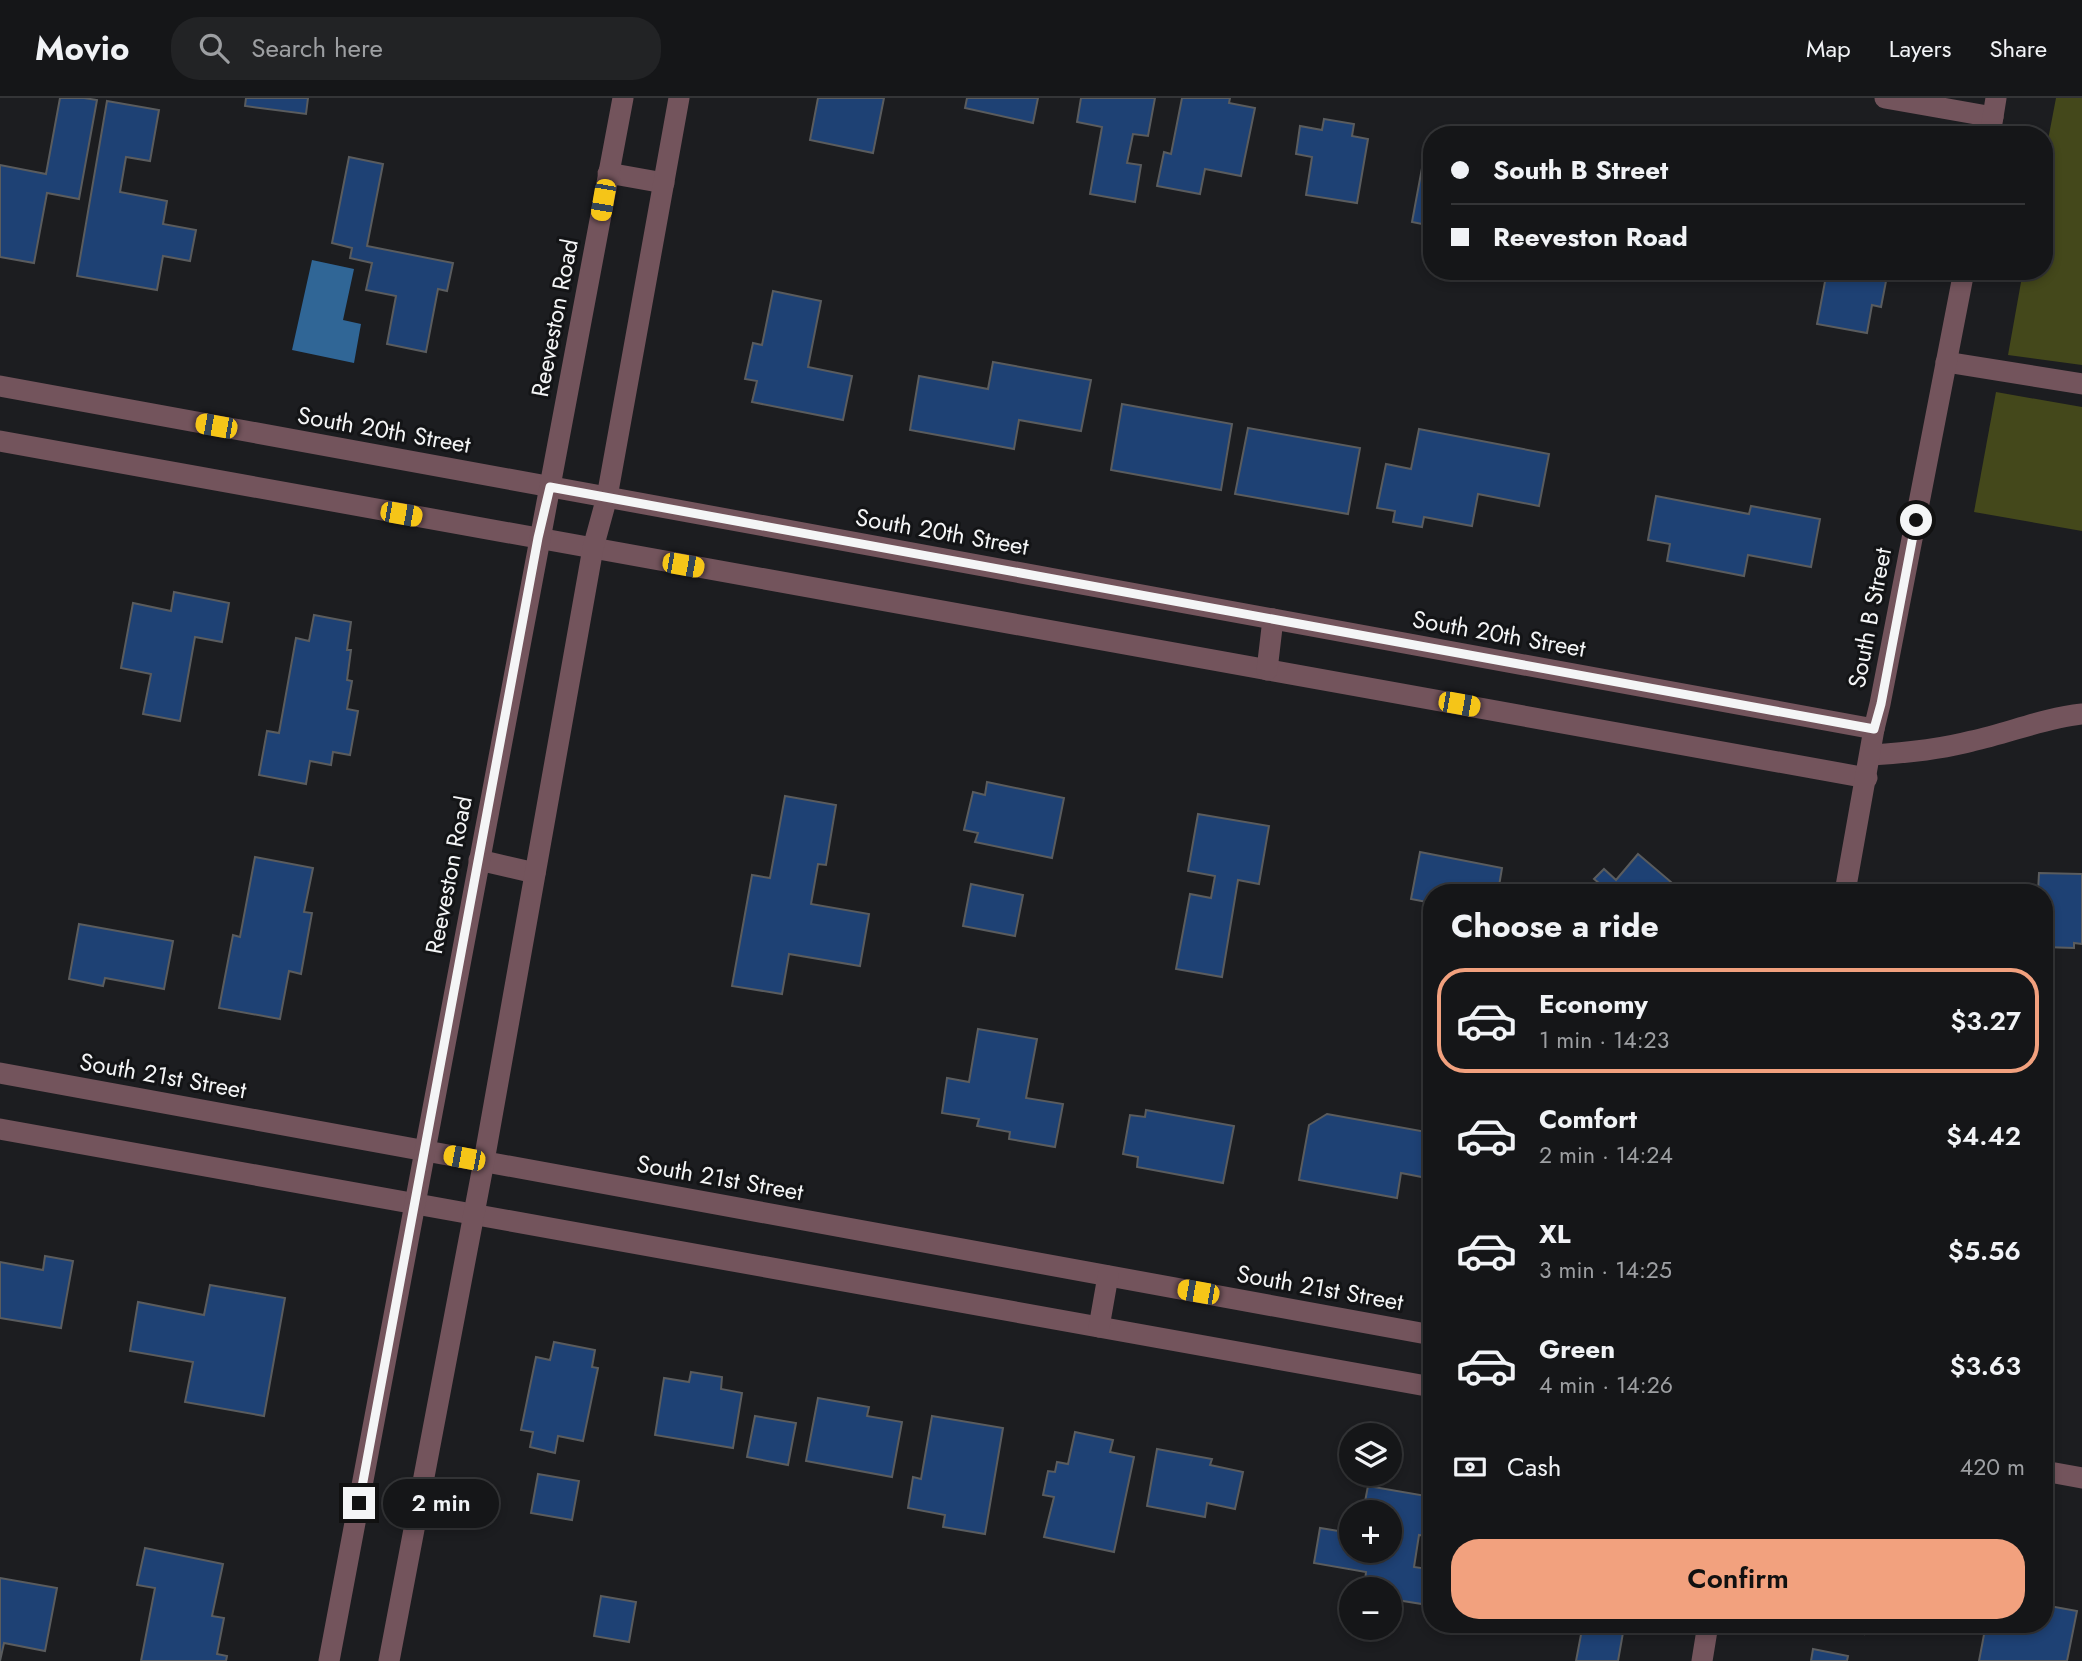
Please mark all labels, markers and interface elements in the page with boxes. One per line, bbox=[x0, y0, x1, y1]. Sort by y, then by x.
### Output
search box bbox=[171, 17, 661, 80]
text: Movio bbox=[35, 25, 129, 72]
icon: search bbox=[195, 29, 233, 67]
text: Search here bbox=[251, 29, 383, 67]
text: Map bbox=[1806, 31, 1851, 66]
text: Layers bbox=[1889, 31, 1951, 66]
text: Share bbox=[1989, 31, 2047, 66]
text: South B Street bbox=[1493, 151, 1668, 189]
car bbox=[590, 177, 617, 223]
text: Reeveston Road bbox=[1493, 218, 1688, 256]
street label: Reeveston Road bbox=[522, 236, 587, 400]
street label: South 20th Street bbox=[295, 397, 474, 462]
car bbox=[194, 412, 239, 440]
street label: South 20th Street bbox=[853, 499, 1032, 564]
car bbox=[379, 500, 424, 528]
route start bbox=[1900, 504, 1932, 536]
street label: South B Street bbox=[1839, 545, 1900, 691]
car bbox=[661, 551, 706, 579]
street label: South 20th Street bbox=[1410, 601, 1589, 666]
car bbox=[1437, 690, 1482, 718]
street label: Reeveston Road bbox=[416, 793, 481, 957]
text: Choose a ride bbox=[1451, 903, 1659, 949]
text: Economy bbox=[1539, 985, 1648, 1023]
icon: car bbox=[1455, 989, 1518, 1052]
text: $3.27 bbox=[1950, 1002, 2021, 1040]
text: 1 min · 14:23 bbox=[1539, 1023, 1669, 1057]
street label: South 21st Street bbox=[77, 1044, 249, 1107]
text: Comfort bbox=[1539, 1100, 1637, 1138]
icon: car bbox=[1455, 1104, 1518, 1167]
text: $4.42 bbox=[1946, 1117, 2021, 1155]
text: 2 min · 14:24 bbox=[1539, 1138, 1673, 1172]
car bbox=[442, 1144, 487, 1172]
street label: South 21st Street bbox=[634, 1146, 806, 1209]
text: XL bbox=[1539, 1215, 1571, 1253]
icon: car bbox=[1455, 1219, 1518, 1282]
text: $5.56 bbox=[1948, 1232, 2021, 1270]
text: 3 min · 14:25 bbox=[1539, 1253, 1672, 1287]
street label: South 21st Street bbox=[1234, 1256, 1406, 1319]
car bbox=[1176, 1278, 1221, 1306]
text: Green bbox=[1539, 1330, 1615, 1368]
icon: car bbox=[1455, 1334, 1518, 1397]
text: $3.63 bbox=[1950, 1347, 2021, 1385]
text: 4 min · 14:26 bbox=[1539, 1368, 1673, 1402]
map controls bbox=[1339, 1423, 1402, 1640]
button: layers bbox=[1339, 1423, 1402, 1486]
icon: cash bbox=[1451, 1448, 1489, 1486]
text: Cash bbox=[1507, 1448, 1561, 1486]
text: 420 m bbox=[1960, 1450, 2025, 1484]
callout: 2 min bbox=[384, 1478, 499, 1528]
text: 2 min bbox=[411, 1486, 471, 1520]
route end bbox=[343, 1487, 375, 1519]
button: + bbox=[1339, 1500, 1402, 1563]
button: Confirm bbox=[1451, 1539, 2025, 1619]
button: − bbox=[1339, 1577, 1402, 1640]

